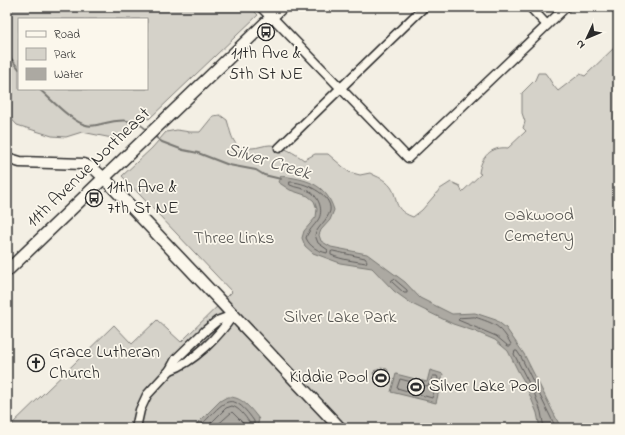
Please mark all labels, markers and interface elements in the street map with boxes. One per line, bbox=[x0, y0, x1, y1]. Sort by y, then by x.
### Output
legend bbox=[18, 18, 148, 90]
north arrow bbox=[567, 18, 607, 58]
bus stop icon: 11th Ave & 5th St NE bbox=[256, 22, 276, 42]
text: Road bbox=[54, 26, 80, 44]
text: N bbox=[572, 36, 589, 52]
place label: 11th Ave & 5th St NE bbox=[229, 41, 303, 88]
text: Park bbox=[54, 46, 76, 64]
text: Water bbox=[54, 66, 83, 84]
street label: 11th Avenue Northeast bbox=[21, 102, 157, 234]
water label: Silver Creek bbox=[222, 136, 314, 188]
place label: 11th Ave & 7th St NE bbox=[107, 175, 179, 222]
bus stop icon: 11th Ave & 7th St NE bbox=[84, 188, 104, 208]
park label: Oakwood Cemetery bbox=[504, 203, 574, 250]
park label: Three Links bbox=[194, 226, 274, 252]
park label: Silver Lake Park bbox=[284, 305, 397, 331]
place label: Grace Lutheran Church bbox=[49, 340, 160, 387]
church icon: Grace Lutheran Church bbox=[26, 353, 46, 373]
place label: Kiddie Pool bbox=[289, 365, 368, 391]
sports icon: Kiddie Pool bbox=[371, 368, 391, 388]
place label: Silver Lake Pool bbox=[429, 374, 540, 400]
sports icon: Silver Lake Pool bbox=[406, 377, 426, 397]

